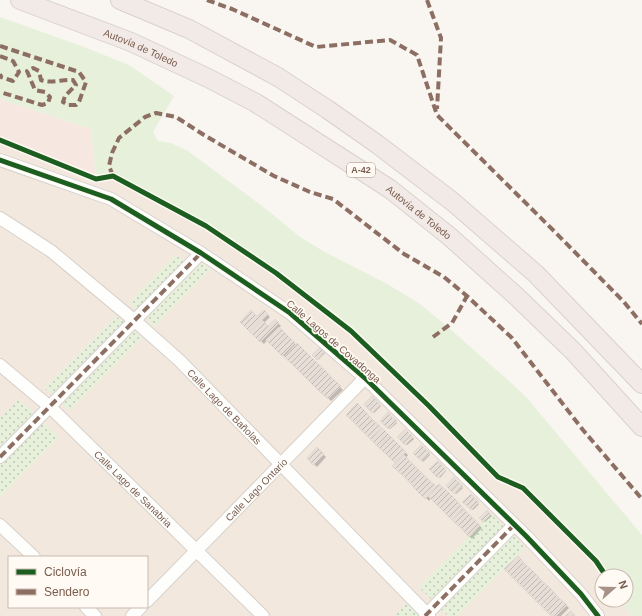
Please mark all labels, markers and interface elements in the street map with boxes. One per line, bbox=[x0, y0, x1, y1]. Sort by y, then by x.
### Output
street label: Autovía de Toledo bbox=[102, 27, 180, 69]
road number: A-42 bbox=[347, 163, 375, 177]
street label: Autovía de Toledo bbox=[384, 183, 454, 242]
street label: Calle Lagos de Covadonga bbox=[285, 298, 383, 385]
street label: Calle Lago de Bañolas bbox=[185, 367, 263, 447]
street label: Calle Lago de Sanabria bbox=[92, 449, 174, 530]
street label: Calle Lago Ontario bbox=[223, 456, 290, 523]
legend bbox=[8, 556, 148, 608]
text: Ciclovía bbox=[44, 565, 87, 579]
north arrow bbox=[594, 568, 634, 608]
text: N bbox=[616, 579, 630, 590]
text: Sendero bbox=[44, 585, 90, 599]

